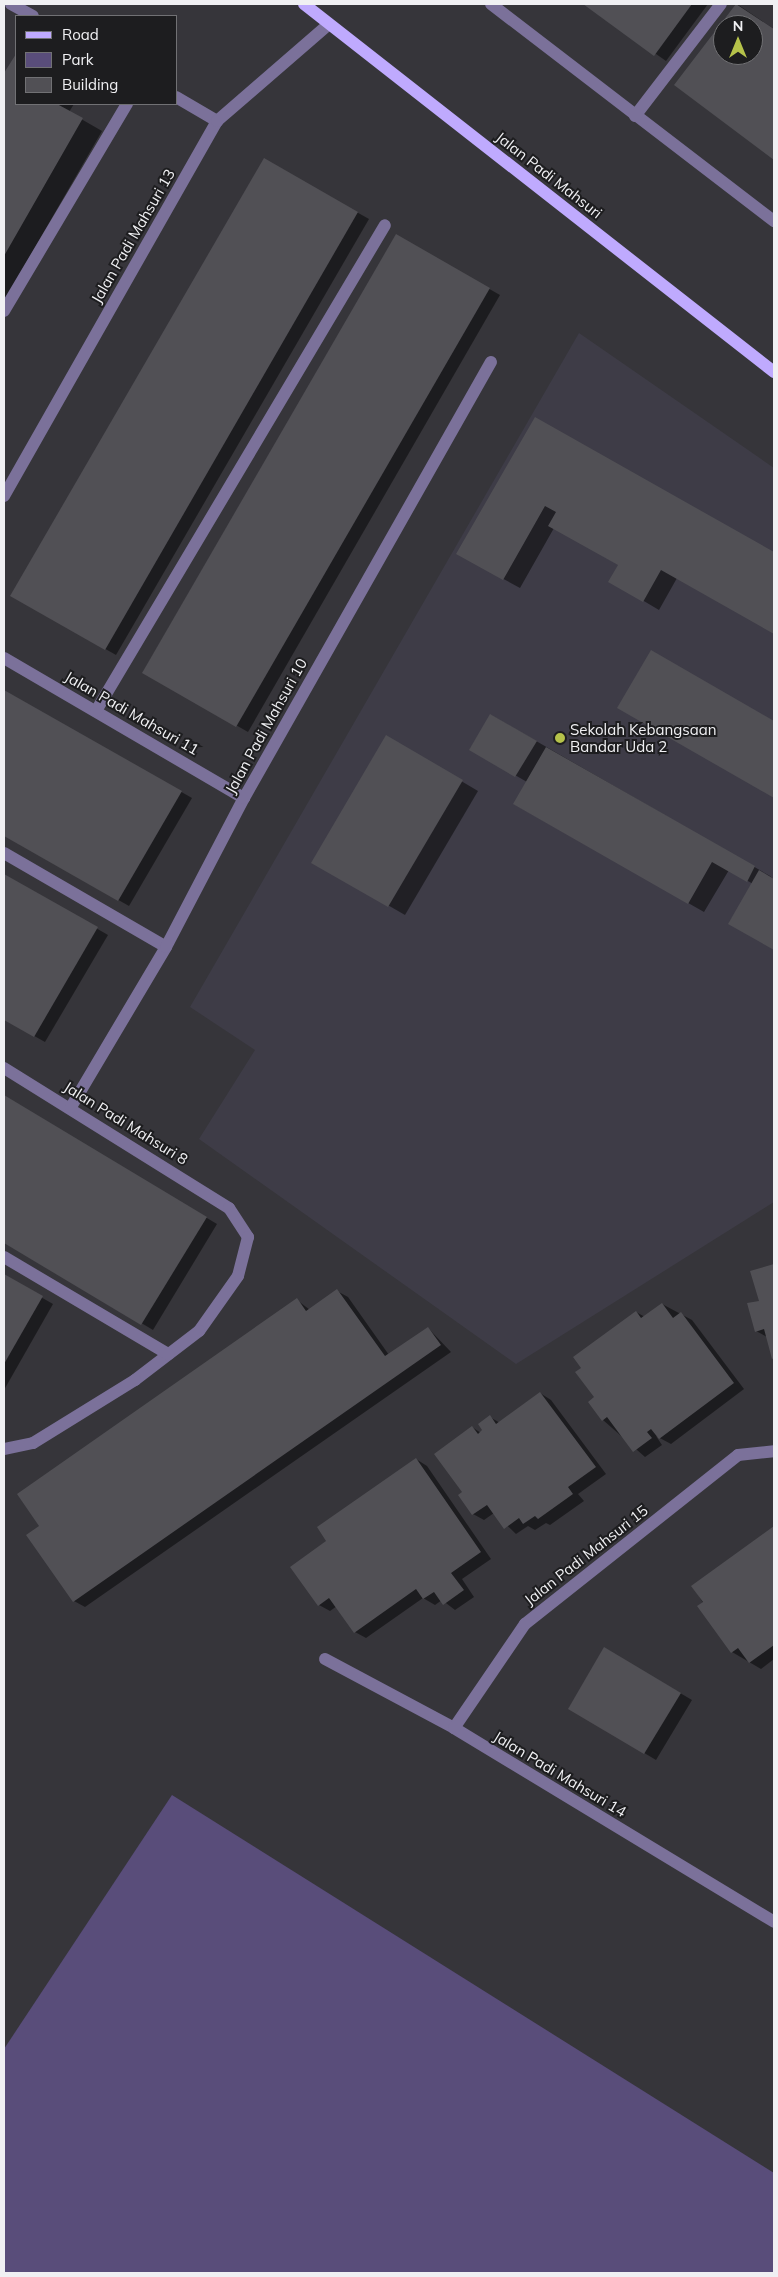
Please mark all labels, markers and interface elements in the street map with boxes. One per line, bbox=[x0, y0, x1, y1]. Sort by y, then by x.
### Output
legend bbox=[15, 15, 178, 105]
north arrow bbox=[713, 15, 763, 65]
text: N bbox=[733, 17, 743, 35]
text: Road bbox=[62, 25, 99, 44]
text: Park bbox=[62, 50, 94, 69]
text: Building bbox=[62, 75, 118, 94]
street label: Jalan Padi Mahsuri bbox=[492, 128, 606, 222]
street label: Jalan Padi Mahsuri 13 bbox=[87, 166, 179, 306]
street label: Jalan Padi Mahsuri 10 bbox=[221, 655, 311, 797]
street label: Jalan Padi Mahsuri 11 bbox=[62, 667, 202, 759]
place label: Sekolah Kebangsaan Bandar Uda 2 bbox=[570, 720, 716, 755]
marker: Sekolah Kebangsaan Bandar Uda 2 bbox=[554, 732, 566, 744]
street label: Jalan Padi Mahsuri 8 bbox=[61, 1078, 191, 1168]
street label: Jalan Padi Mahsuri 15 bbox=[521, 1501, 651, 1609]
street label: Jalan Padi Mahsuri 14 bbox=[490, 1727, 630, 1821]

